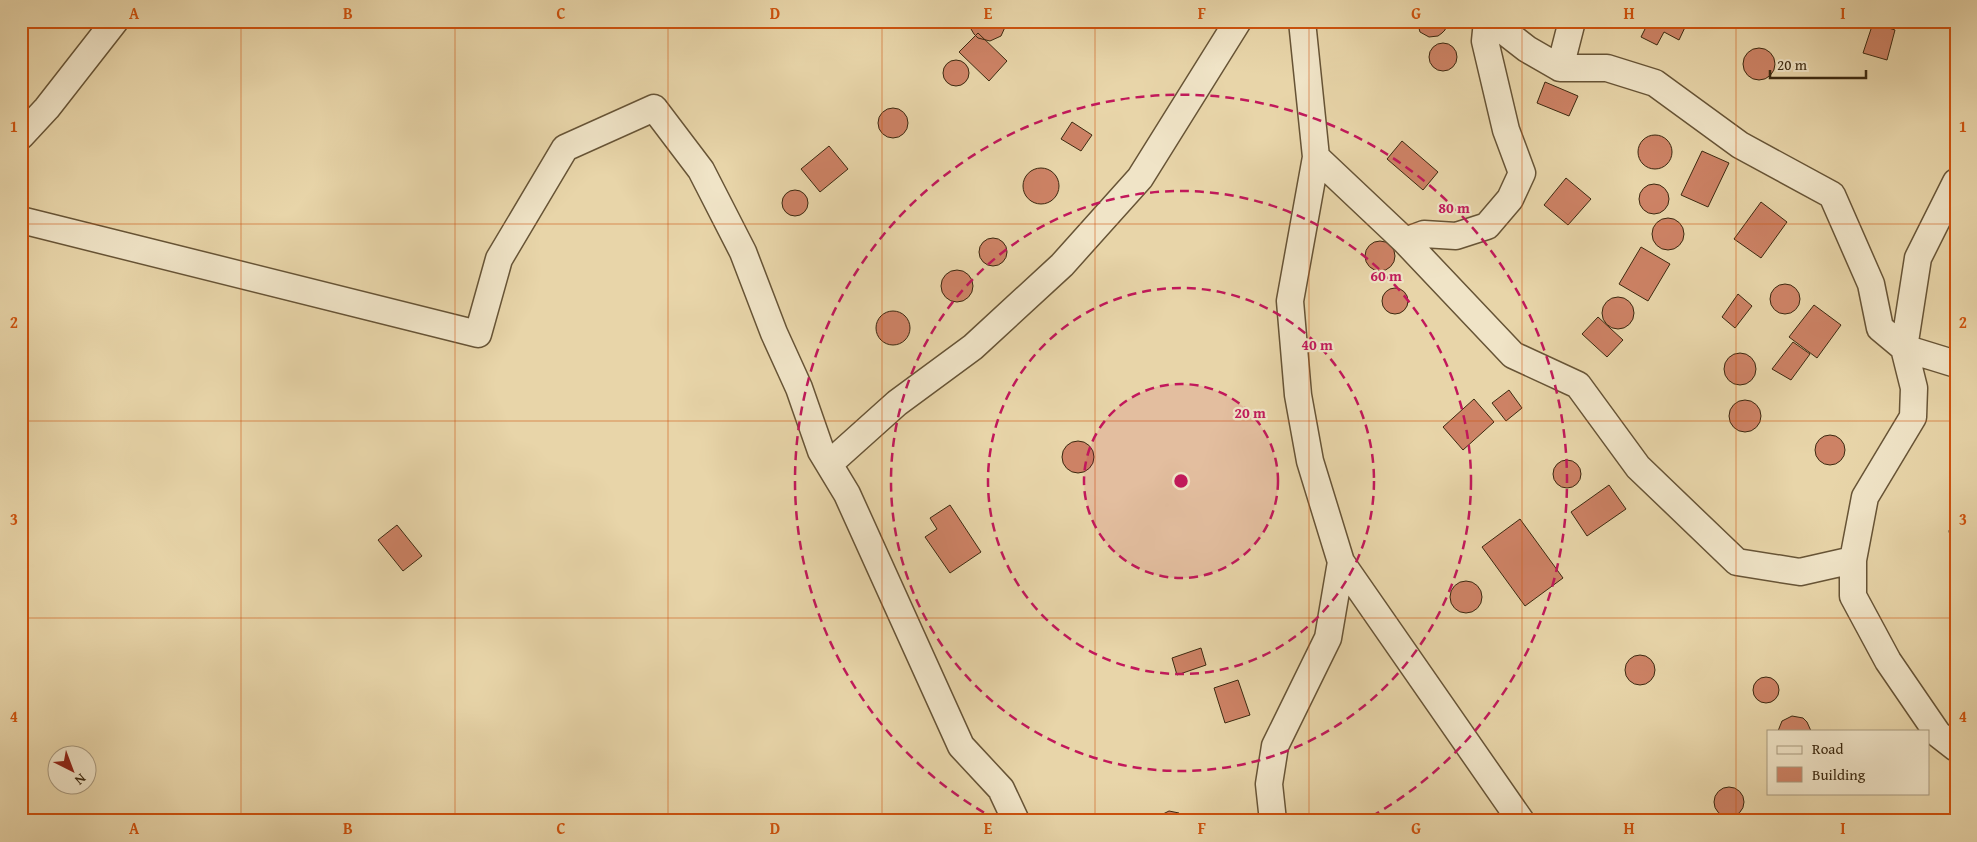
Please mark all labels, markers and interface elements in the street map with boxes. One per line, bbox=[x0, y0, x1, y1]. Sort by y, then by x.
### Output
text: A bbox=[129, 1, 140, 25]
text: B bbox=[343, 1, 353, 25]
text: C bbox=[556, 1, 566, 25]
text: D bbox=[770, 1, 780, 25]
text: E bbox=[984, 1, 993, 25]
text: F bbox=[1198, 1, 1206, 25]
text: G bbox=[1411, 1, 1421, 25]
text: H bbox=[1623, 1, 1635, 25]
text: I bbox=[1840, 1, 1846, 25]
scale bar bbox=[1770, 48, 1866, 80]
text: 20 m bbox=[1777, 54, 1808, 75]
text: 1 bbox=[10, 114, 18, 138]
text: 1 bbox=[1959, 114, 1967, 138]
text: 80 m bbox=[1438, 197, 1470, 218]
text: 60 m bbox=[1370, 265, 1402, 286]
text: 2 bbox=[10, 310, 18, 334]
text: 2 bbox=[1959, 310, 1967, 334]
text: 40 m bbox=[1301, 334, 1333, 355]
text: 20 m bbox=[1234, 402, 1266, 423]
centre of rings bbox=[1172, 472, 1190, 490]
text: 3 bbox=[10, 507, 18, 531]
text: 3 bbox=[1959, 507, 1967, 531]
text: 4 bbox=[10, 704, 18, 728]
text: 4 bbox=[1959, 704, 1967, 728]
legend bbox=[1767, 730, 1930, 794]
text: Road bbox=[1812, 738, 1843, 759]
north arrow bbox=[48, 744, 98, 794]
text: Building bbox=[1812, 764, 1866, 785]
text: N bbox=[70, 769, 91, 791]
text: A bbox=[129, 816, 140, 840]
text: B bbox=[343, 816, 353, 840]
text: C bbox=[556, 816, 566, 840]
text: D bbox=[770, 816, 780, 840]
text: E bbox=[984, 816, 993, 840]
text: F bbox=[1198, 816, 1206, 840]
text: G bbox=[1411, 816, 1421, 840]
text: H bbox=[1623, 816, 1635, 840]
text: I bbox=[1840, 816, 1846, 840]

